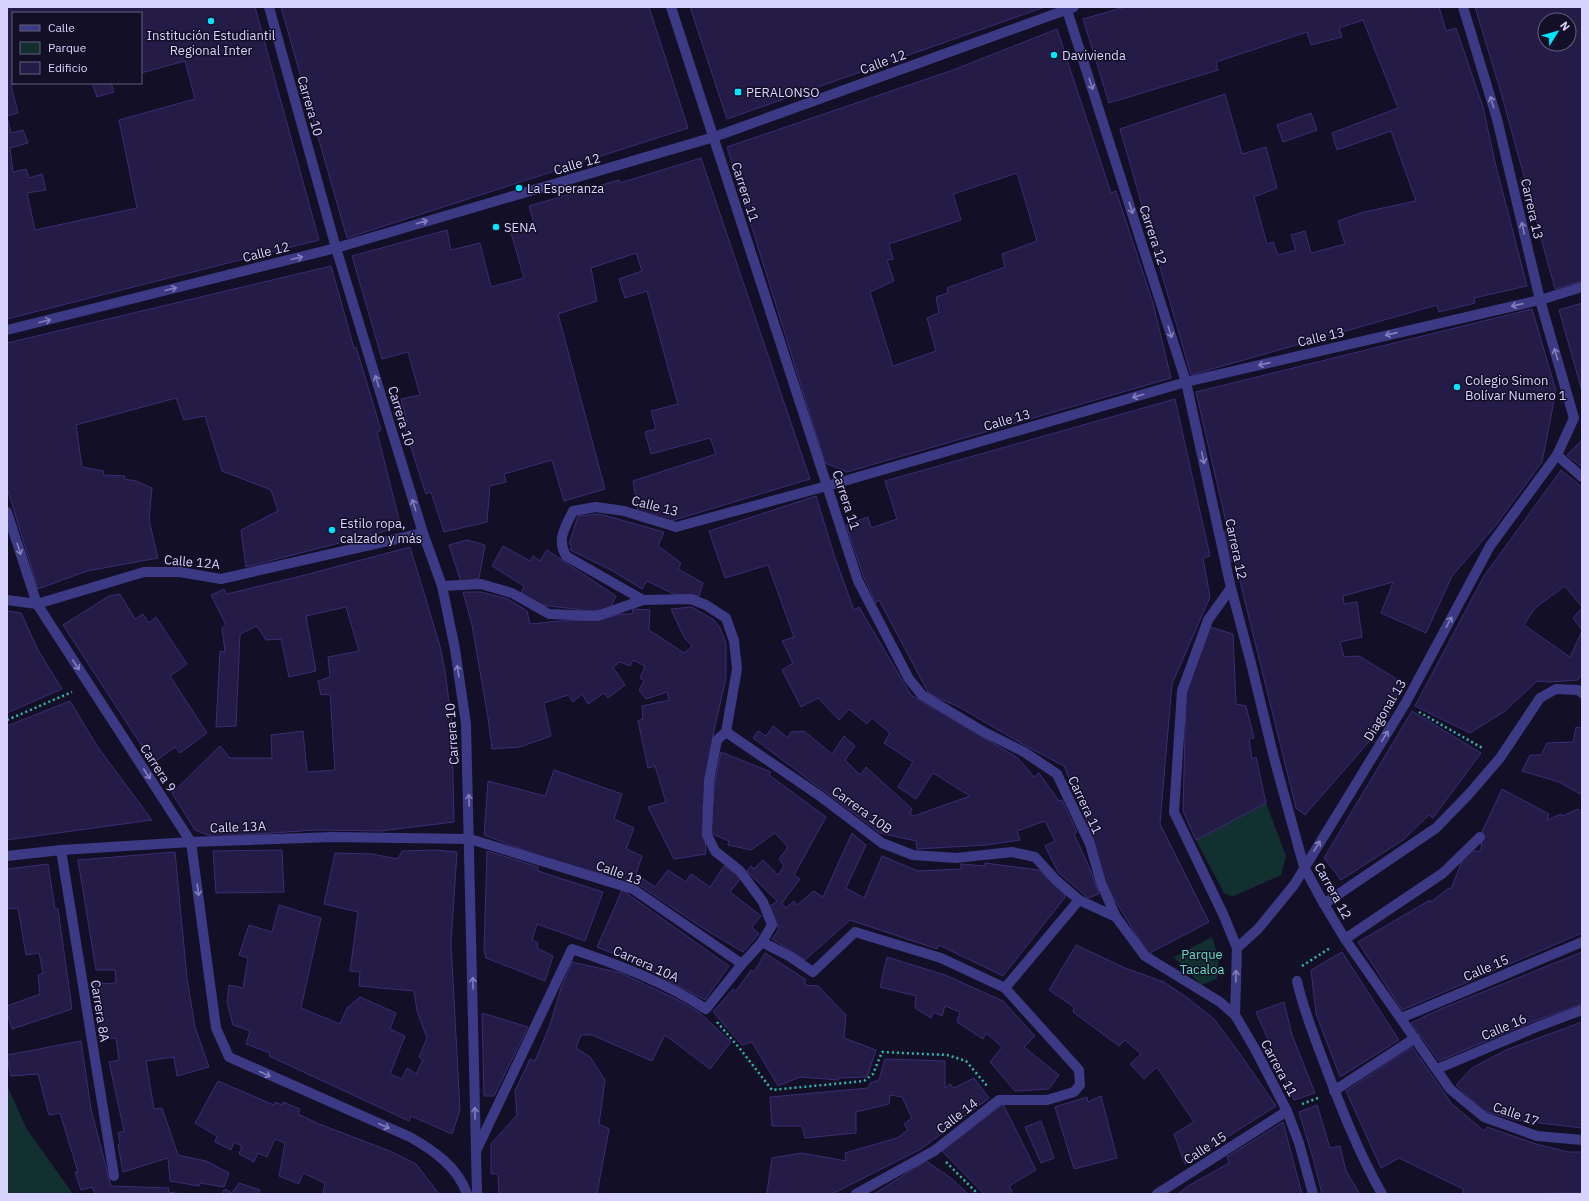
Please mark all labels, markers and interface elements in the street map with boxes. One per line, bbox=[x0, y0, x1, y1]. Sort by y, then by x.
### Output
legend bbox=[12, 12, 142, 84]
north arrow bbox=[1537, 12, 1577, 52]
marker: Institución Estudiantil Regional Inter bbox=[206, 16, 216, 26]
text: N bbox=[1557, 19, 1573, 33]
text: Calle bbox=[48, 20, 75, 35]
place label: Institución Estudiantil Regional Inter bbox=[147, 27, 276, 59]
text: Parque bbox=[48, 40, 87, 55]
street label: Calle 12 bbox=[858, 46, 908, 78]
place label: Davivienda bbox=[1062, 47, 1126, 64]
marker: Davivienda bbox=[1049, 50, 1059, 60]
text: Edificio bbox=[48, 60, 88, 75]
street label: Carrera 10 bbox=[293, 74, 327, 138]
one-way arrow bbox=[1088, 78, 1095, 91]
place label: PERALONSO bbox=[746, 84, 819, 101]
marker: PERALONSO bbox=[733, 87, 743, 97]
one-way arrow bbox=[1488, 96, 1495, 109]
street label: Calle 12 bbox=[552, 149, 602, 179]
street label: Carrera 11 bbox=[727, 160, 763, 224]
street label: Carrera 13 bbox=[1517, 177, 1547, 241]
place label: La Esperanza bbox=[527, 180, 604, 197]
marker: La Esperanza bbox=[514, 183, 524, 193]
one-way arrow bbox=[1127, 202, 1135, 214]
street label: Carrera 12 bbox=[1135, 203, 1171, 267]
one-way arrow bbox=[416, 218, 429, 225]
place label: SENA bbox=[504, 219, 537, 236]
marker: SENA bbox=[491, 222, 501, 232]
one-way arrow bbox=[1519, 222, 1527, 235]
street label: Calle 12 bbox=[241, 238, 291, 266]
one-way arrow bbox=[290, 253, 303, 261]
one-way arrow bbox=[164, 285, 177, 292]
one-way arrow bbox=[1511, 301, 1524, 309]
one-way arrow bbox=[38, 316, 51, 324]
street label: Calle 13 bbox=[1296, 323, 1346, 351]
one-way arrow bbox=[1167, 325, 1174, 338]
one-way arrow bbox=[1385, 331, 1398, 339]
one-way arrow bbox=[1552, 348, 1559, 361]
one-way arrow bbox=[1258, 360, 1271, 368]
place label: Colegio Simon Bolívar Numero 1 bbox=[1465, 372, 1567, 404]
one-way arrow bbox=[373, 374, 380, 387]
marker: Colegio Simon Bolívar Numero 1 bbox=[1452, 382, 1462, 392]
street label: Carrera 10 bbox=[384, 384, 418, 448]
one-way arrow bbox=[1132, 393, 1145, 400]
street label: Calle 13 bbox=[982, 405, 1032, 435]
one-way arrow bbox=[1199, 451, 1207, 464]
street label: Carrera 11 bbox=[828, 468, 864, 532]
street label: Calle 13 bbox=[630, 492, 680, 520]
one-way arrow bbox=[410, 499, 418, 511]
place label: Estilo ropa, calzado y más bbox=[340, 515, 422, 547]
street label: Carrera 12 bbox=[1221, 517, 1251, 581]
marker: Estilo ropa, calzado y más bbox=[327, 525, 337, 535]
one-way arrow bbox=[16, 543, 23, 556]
street label: Calle 12A bbox=[163, 551, 221, 573]
one-way arrow bbox=[1446, 617, 1453, 629]
one-way arrow bbox=[72, 659, 80, 670]
one-way arrow bbox=[454, 665, 462, 678]
street label: Diagonal 13 bbox=[1360, 676, 1410, 744]
street label: Carrera 10 bbox=[441, 702, 463, 766]
one-way arrow bbox=[1382, 730, 1390, 742]
street label: Carrera 9 bbox=[136, 741, 180, 795]
one-way arrow bbox=[143, 768, 151, 779]
street label: Carrera 11 bbox=[1064, 773, 1106, 837]
street label: Carrera 10B bbox=[829, 782, 895, 838]
one-way arrow bbox=[465, 794, 472, 807]
street label: Calle 13A bbox=[210, 818, 267, 836]
one-way arrow bbox=[1313, 841, 1321, 852]
street label: Calle 13 bbox=[594, 857, 644, 889]
street label: Carrera 12 bbox=[1311, 860, 1355, 922]
one-way arrow bbox=[194, 883, 201, 896]
street label: Carrera 10A bbox=[610, 942, 682, 986]
park label: Parque Tacaloa bbox=[1180, 946, 1224, 978]
street label: Calle 15 bbox=[1461, 951, 1511, 985]
one-way arrow bbox=[1233, 970, 1240, 983]
one-way arrow bbox=[469, 977, 477, 990]
street label: Carrera 8A bbox=[87, 979, 113, 1044]
street label: Calle 16 bbox=[1479, 1010, 1529, 1044]
street label: Carrera 11 bbox=[1257, 1037, 1301, 1100]
one-way arrow bbox=[258, 1071, 270, 1078]
street label: Calle 14 bbox=[933, 1094, 981, 1137]
street label: Calle 17 bbox=[1491, 1098, 1541, 1130]
one-way arrow bbox=[472, 1107, 479, 1120]
one-way arrow bbox=[377, 1123, 389, 1130]
street label: Calle 15 bbox=[1180, 1128, 1230, 1168]

